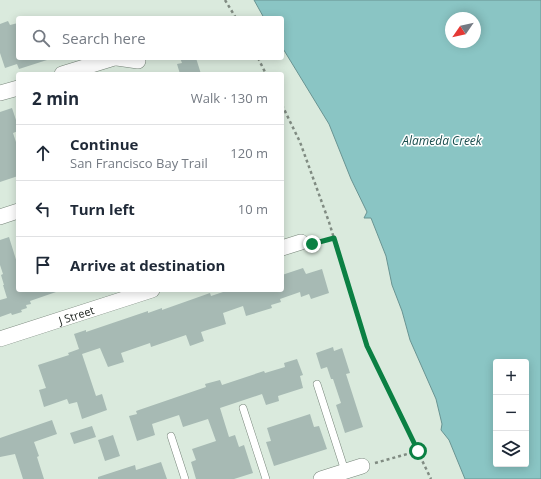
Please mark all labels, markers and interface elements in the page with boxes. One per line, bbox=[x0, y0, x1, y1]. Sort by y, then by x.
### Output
north arrow bbox=[445, 12, 481, 48]
search box bbox=[16, 16, 284, 60]
icon: search bbox=[30, 27, 52, 49]
text: Search here bbox=[62, 28, 146, 48]
text: 2 min bbox=[32, 87, 79, 110]
text: Walk · 130 m bbox=[191, 89, 268, 107]
water label: Alameda Creek bbox=[401, 132, 483, 149]
text: Continue bbox=[70, 134, 138, 154]
icon: ahead bbox=[32, 142, 54, 164]
text: 120 m bbox=[230, 144, 268, 162]
text: San Francisco Bay Trail bbox=[70, 154, 208, 172]
icon: left bbox=[32, 198, 54, 220]
text: Turn left bbox=[70, 199, 135, 219]
text: 10 m bbox=[238, 200, 268, 218]
route end bbox=[303, 235, 321, 253]
icon: arrive bbox=[32, 254, 54, 276]
text: Arrive at destination bbox=[70, 255, 225, 275]
street label: J Street bbox=[55, 302, 96, 328]
map controls bbox=[493, 359, 529, 467]
button: + bbox=[493, 359, 529, 395]
button: − bbox=[493, 395, 529, 431]
button: layers bbox=[493, 431, 529, 467]
route start bbox=[409, 442, 427, 460]

